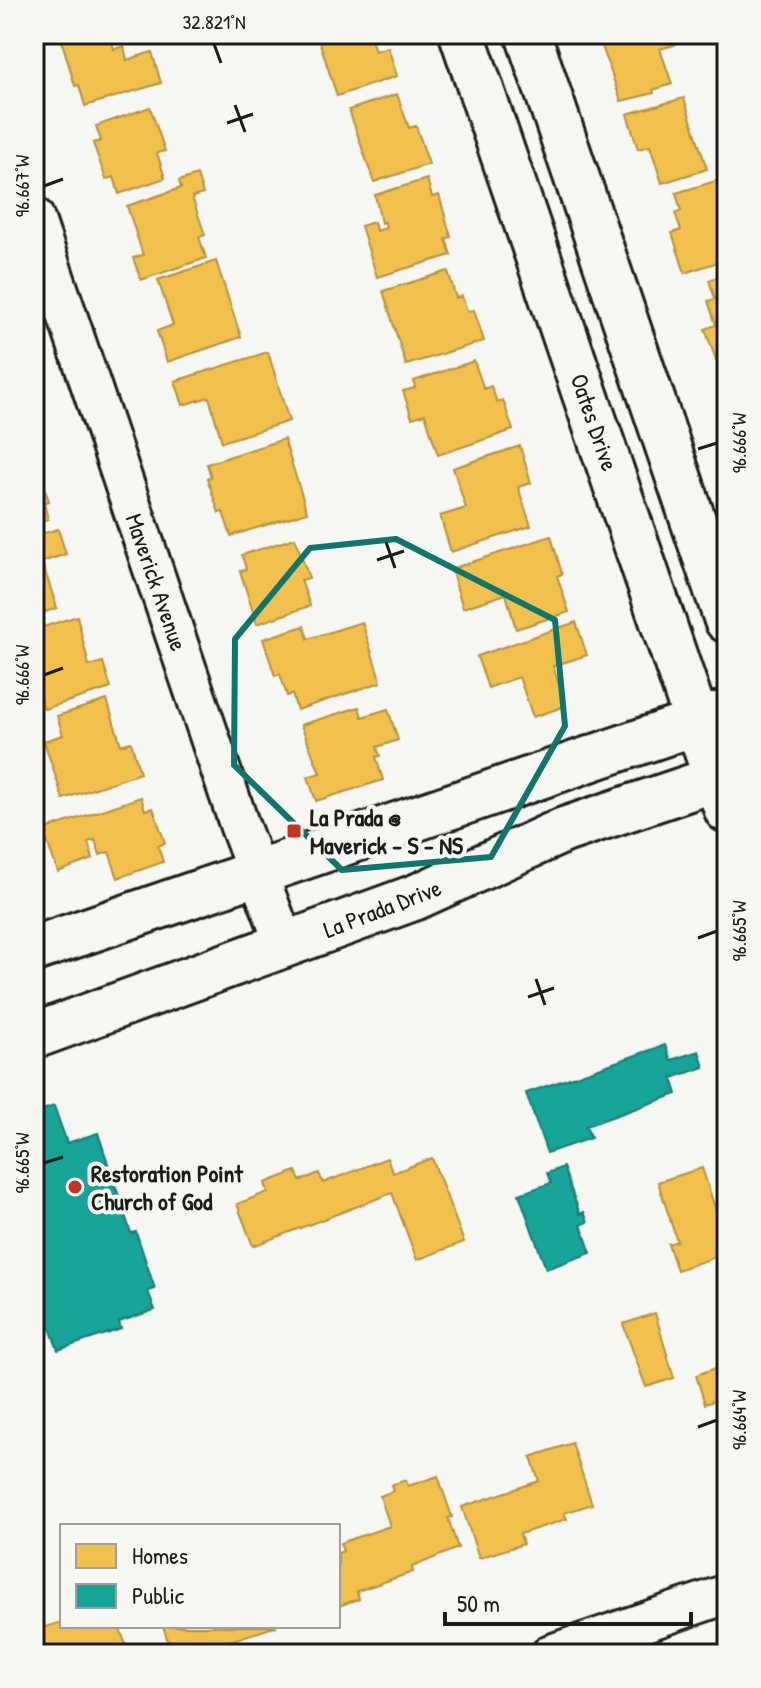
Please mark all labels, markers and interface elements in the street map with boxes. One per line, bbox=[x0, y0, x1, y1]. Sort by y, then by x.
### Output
text: 32.821°N bbox=[182, 8, 246, 35]
text: 96.667°W bbox=[8, 154, 35, 217]
street label: Oates Drive bbox=[564, 369, 627, 475]
text: 96.666°W bbox=[725, 412, 752, 473]
street label: Maverick Avenue bbox=[119, 509, 196, 655]
text: 96.666°W bbox=[8, 644, 35, 705]
place label: La Prada @ Maverick - S - NS bbox=[310, 801, 463, 861]
marker: La Prada @ Maverick - S - NS bbox=[285, 822, 303, 840]
street label: La Prada Drive bbox=[319, 871, 446, 945]
text: 96.665°W bbox=[725, 900, 752, 961]
text: 96.665°W bbox=[8, 1132, 35, 1193]
place label: Restoration Point Church of God bbox=[91, 1157, 243, 1217]
marker: Restoration Point Church of God bbox=[66, 1178, 84, 1196]
text: 96.664°W bbox=[725, 1389, 752, 1450]
legend bbox=[60, 1524, 340, 1628]
text: Homes bbox=[132, 1539, 188, 1571]
scale bar bbox=[445, 1576, 691, 1626]
text: Public bbox=[132, 1579, 185, 1611]
text: 50 m bbox=[457, 1587, 500, 1619]

